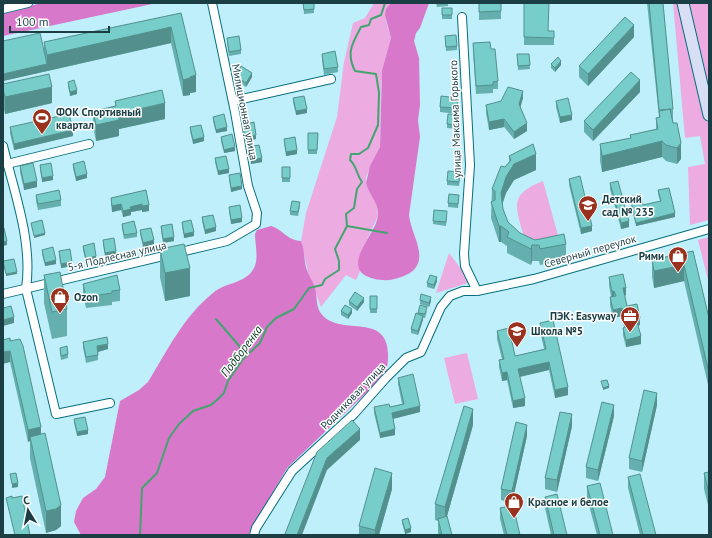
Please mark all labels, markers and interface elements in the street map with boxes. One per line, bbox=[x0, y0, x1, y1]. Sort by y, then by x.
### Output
scale bar bbox=[10, 8, 109, 34]
text: 100 m bbox=[16, 14, 49, 29]
street label: улица Максима Горького bbox=[446, 60, 464, 178]
street label: Милиционная улица bbox=[229, 63, 261, 161]
place label: ФОК Спортивный квартал bbox=[56, 105, 141, 132]
sports icon: ФОК Спортивный квартал bbox=[31, 107, 53, 135]
place label: Детский сад № 235 bbox=[602, 192, 654, 219]
school or university icon: Детский сад № 235 bbox=[577, 194, 599, 222]
street label: Северный переулок bbox=[542, 231, 638, 271]
street label: 5-я Подлесная улица bbox=[66, 238, 168, 274]
shop icon: Рими bbox=[667, 245, 689, 273]
place label: Рими bbox=[639, 249, 664, 263]
shop icon: Ozon bbox=[49, 286, 71, 314]
place label: Ozon bbox=[74, 290, 98, 304]
office icon: ПЭК: Easyway bbox=[619, 305, 641, 333]
place label: ПЭК: Easyway bbox=[550, 309, 617, 323]
school or university icon: Школа №5 bbox=[506, 320, 528, 348]
water label: Подборенка bbox=[217, 322, 265, 380]
place label: Школа №5 bbox=[531, 324, 583, 338]
street label: Родниковая улица bbox=[318, 360, 388, 432]
north arrow bbox=[8, 490, 48, 530]
shop icon: Красное и белое bbox=[503, 491, 525, 519]
text: С bbox=[22, 493, 31, 508]
place label: Красное и белое bbox=[528, 495, 609, 509]

